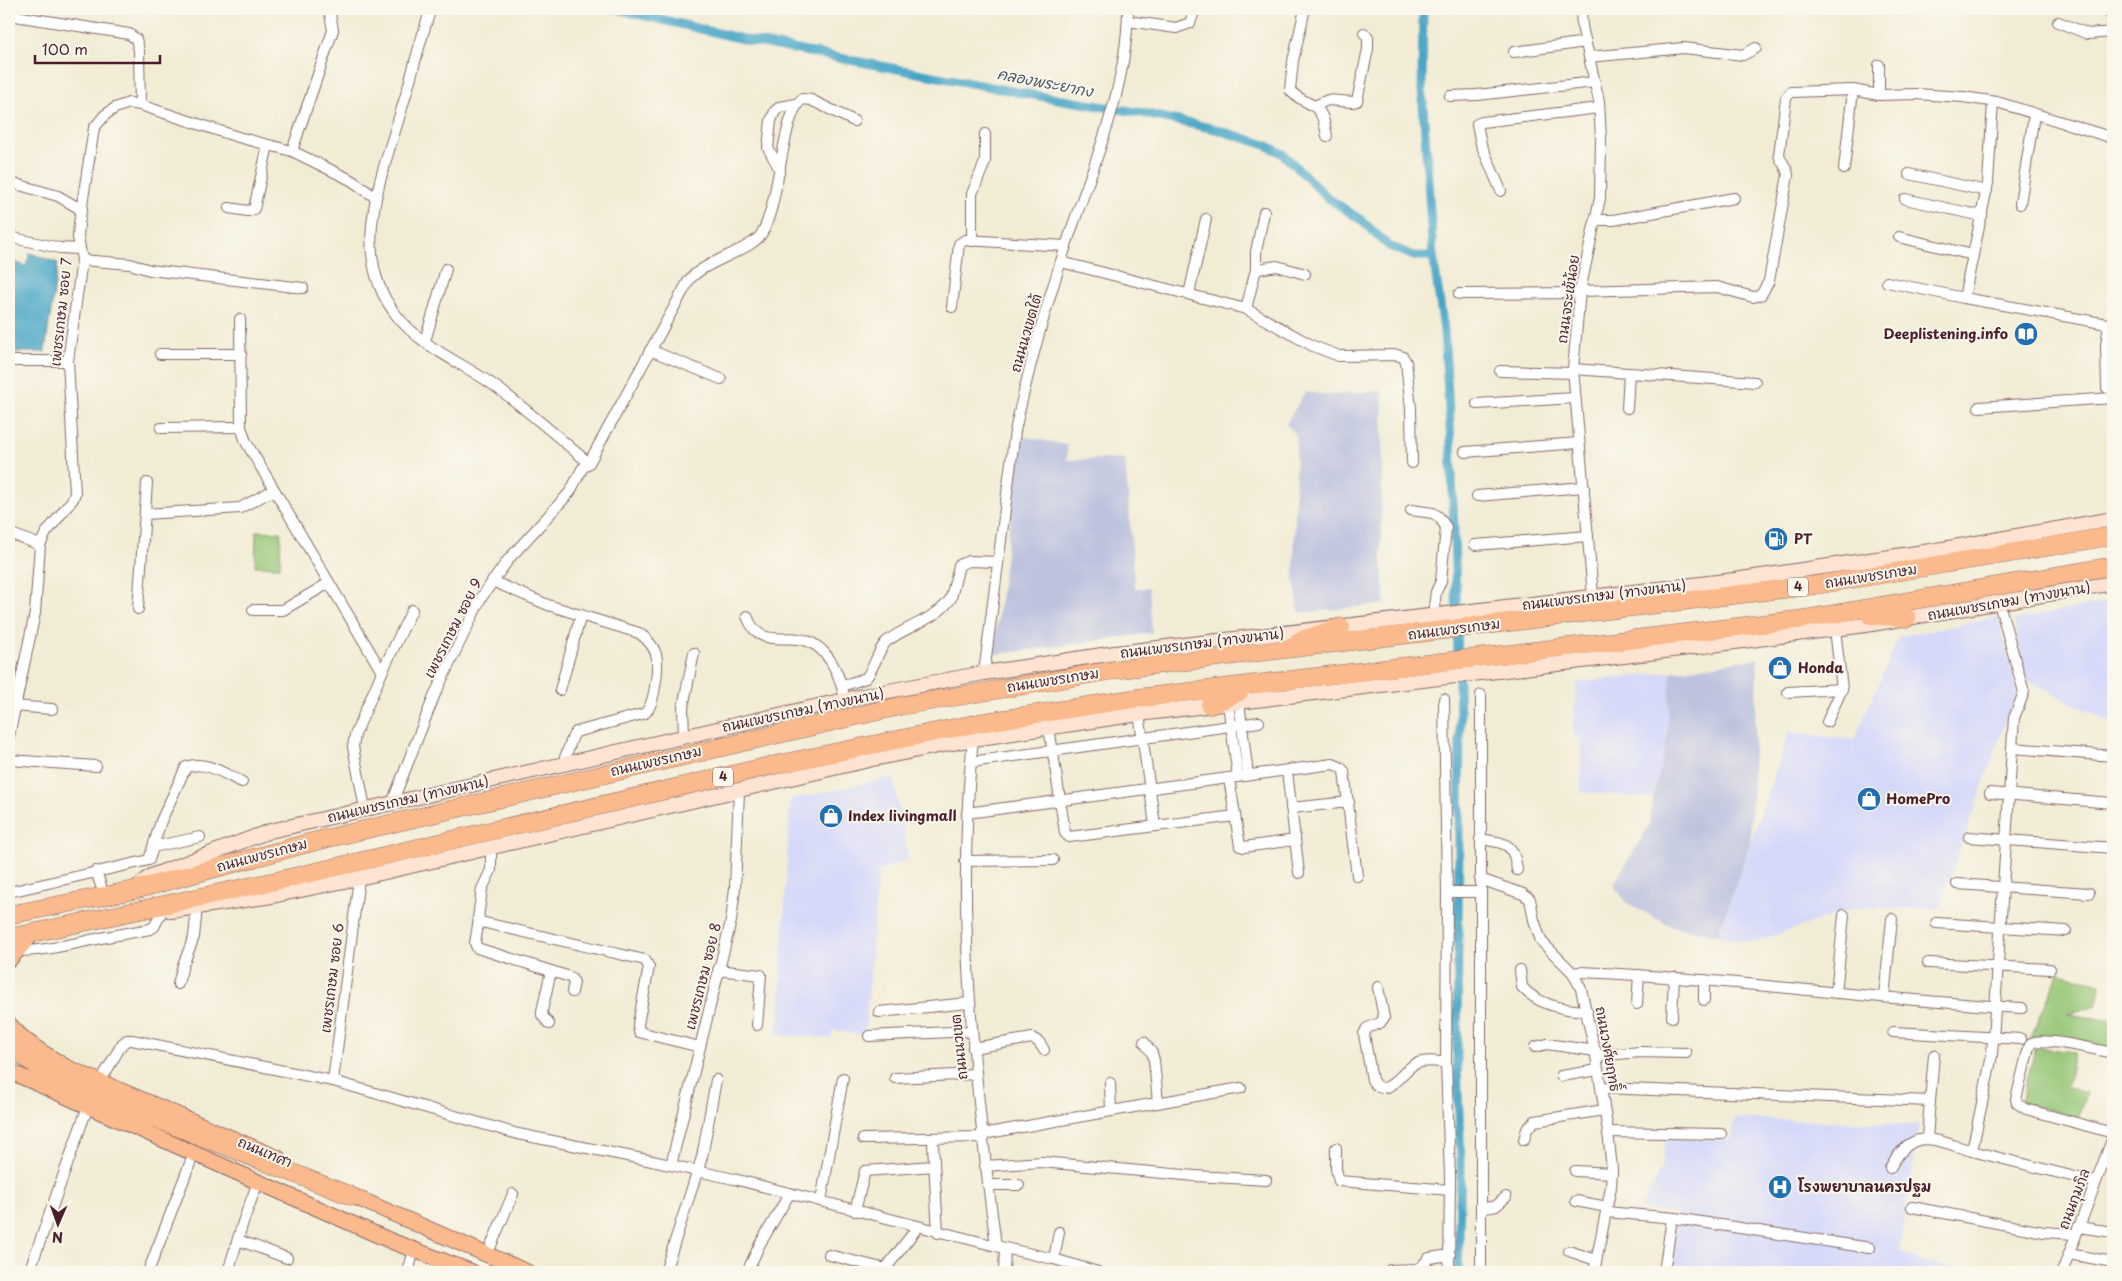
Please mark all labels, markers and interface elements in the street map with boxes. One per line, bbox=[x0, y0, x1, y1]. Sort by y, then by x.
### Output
scale bar bbox=[35, 32, 160, 64]
text: 100 m bbox=[42, 37, 88, 60]
water label: คลองพระยากง bbox=[996, 61, 1097, 102]
street label: ถนนจระเข้น้อย bbox=[1551, 253, 1584, 345]
street label: เพชรเกษม ซอย 7 bbox=[44, 257, 77, 367]
street label: ถนนนวเขตใต้ bbox=[1004, 291, 1047, 375]
library icon: Deeplistening.info bbox=[2013, 321, 2039, 347]
place label: Deeplistening.info bbox=[1884, 323, 2008, 344]
fuel station icon: PT bbox=[1763, 526, 1789, 552]
place label: PT bbox=[1794, 528, 1813, 549]
street label: ถนนเพชรเกษม bbox=[1823, 558, 1919, 593]
street label: เพชรเกษม ซอย 9 bbox=[418, 574, 487, 681]
street label: ถนนเพชรเกษม (ทางขนาน) bbox=[1521, 574, 1687, 615]
street label: ถนนเพชรเกษม (ทางขนาน) bbox=[1926, 576, 2092, 625]
road number: 4 bbox=[1788, 578, 1808, 596]
street label: ถนนเพชรเกษม bbox=[1406, 612, 1501, 645]
street label: ถนนเพชรเกษม (ทางขนาน) bbox=[1119, 622, 1285, 663]
shop icon: Honda bbox=[1767, 655, 1793, 681]
place label: Honda bbox=[1798, 657, 1844, 678]
street label: ถนนเพชรเกษม bbox=[1005, 662, 1101, 697]
street label: ถนนเพชรเกษม (ทางขนาน) bbox=[720, 682, 886, 737]
street label: ถนนเพชรเกษม bbox=[608, 740, 704, 781]
road number: 4 bbox=[713, 768, 733, 786]
street label: ถนนเพชรเกษม (ทางขนาน) bbox=[325, 770, 491, 827]
shop icon: HomePro bbox=[1856, 786, 1882, 812]
place label: HomePro bbox=[1886, 788, 1950, 809]
shop icon: Index livingmall bbox=[818, 803, 844, 829]
place label: Index livingmall bbox=[848, 805, 957, 826]
street label: ถนนเพชรเกษม bbox=[214, 832, 310, 877]
street label: เพชรเกษม ซอย 8 bbox=[679, 920, 726, 1032]
street label: เพชรเกษม ซอย 6 bbox=[314, 922, 349, 1034]
street label: ถนนวงศ์ยฤทธิ์ bbox=[1591, 1005, 1627, 1093]
street label: ถนนนวเขต bbox=[945, 1013, 972, 1081]
street label: ถนนเทศา bbox=[235, 1131, 296, 1172]
street label: ถนนกุมภิล bbox=[2052, 1165, 2095, 1232]
hospital icon: โรงพยาบาลนครปฐม bbox=[1767, 1174, 1793, 1200]
place label: โรงพยาบาลนครปฐม bbox=[1797, 1176, 1931, 1197]
north arrow bbox=[32, 1198, 82, 1248]
text: N bbox=[52, 1227, 63, 1248]

